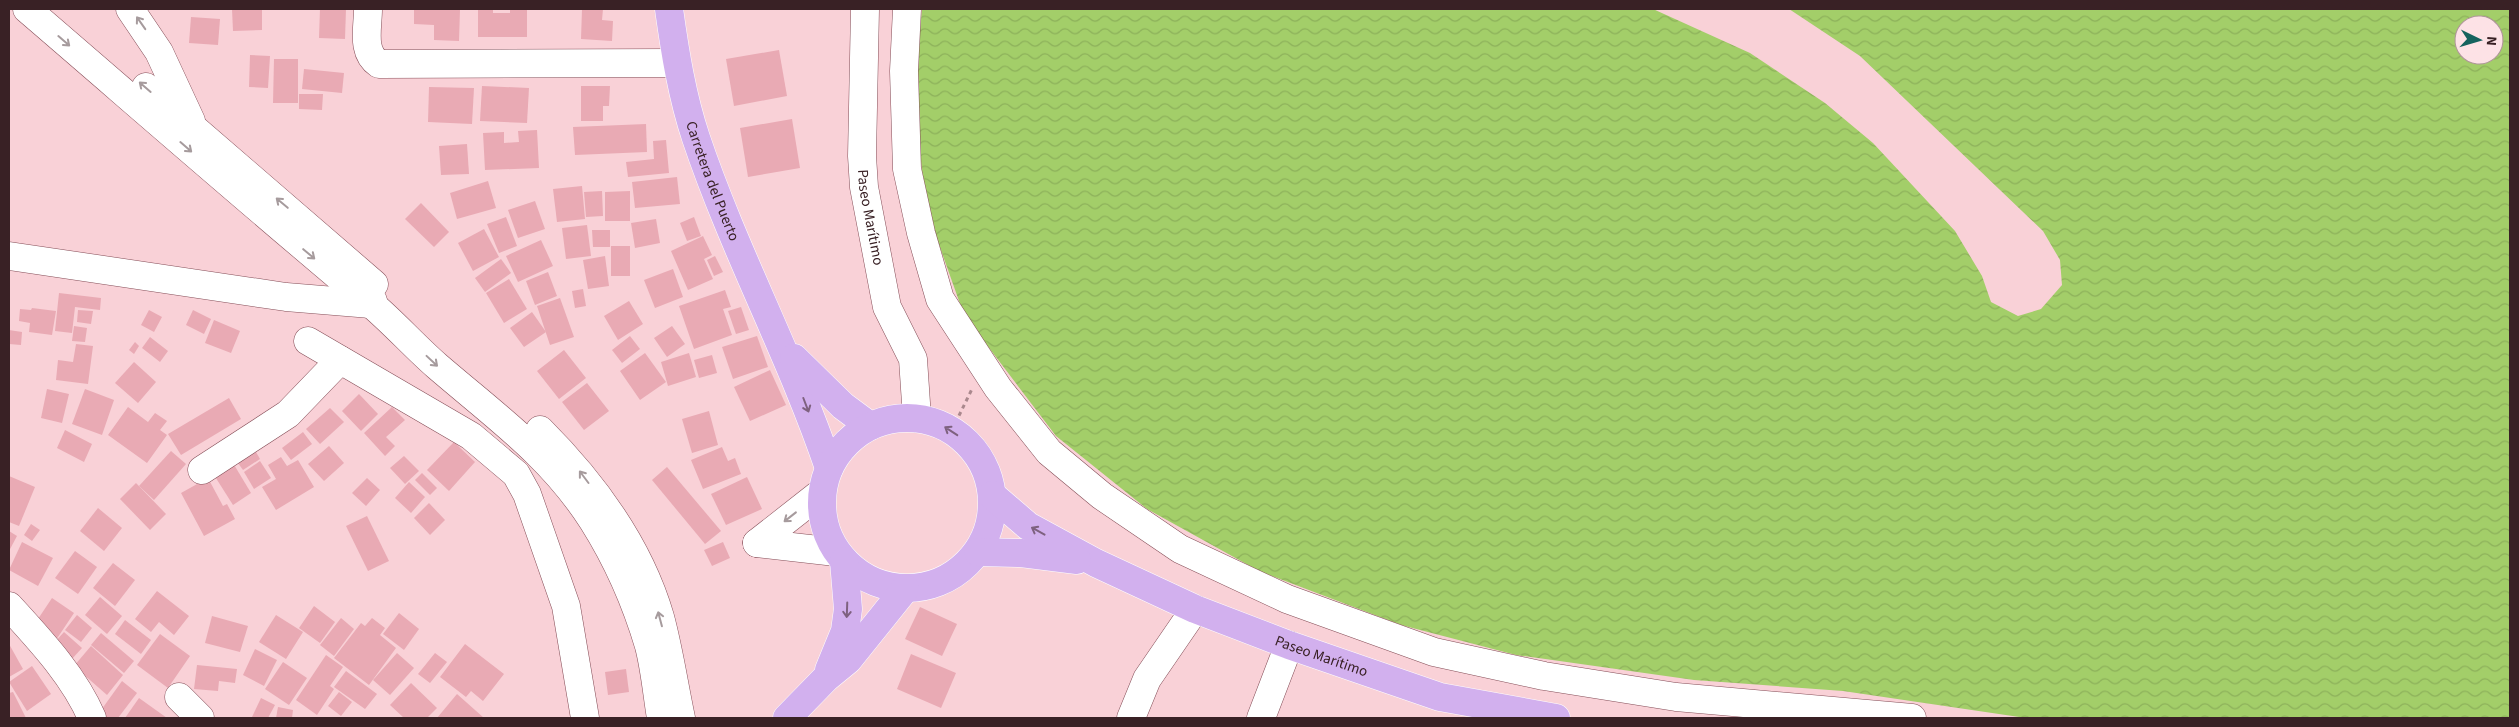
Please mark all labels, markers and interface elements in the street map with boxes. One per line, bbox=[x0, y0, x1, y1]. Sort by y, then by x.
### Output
north arrow bbox=[2454, 15, 2504, 65]
one-way arrow bbox=[136, 17, 146, 31]
one-way arrow bbox=[57, 35, 70, 46]
text: N bbox=[2481, 36, 2501, 47]
one-way arrow bbox=[139, 81, 152, 92]
street label: Carretera del Puerto bbox=[681, 119, 745, 244]
one-way arrow bbox=[180, 142, 193, 153]
street label: Paseo Marítimo bbox=[852, 169, 889, 267]
one-way arrow bbox=[276, 198, 289, 209]
one-way arrow bbox=[303, 248, 316, 259]
one-way arrow bbox=[425, 355, 438, 367]
one-way arrow bbox=[803, 398, 812, 413]
one-way arrow bbox=[945, 426, 959, 436]
one-way arrow bbox=[578, 471, 589, 484]
one-way arrow bbox=[784, 512, 797, 523]
one-way arrow bbox=[1031, 526, 1045, 536]
one-way arrow bbox=[843, 602, 852, 618]
one-way arrow bbox=[655, 612, 664, 628]
street label: Paseo Marítimo bbox=[1272, 630, 1371, 682]

